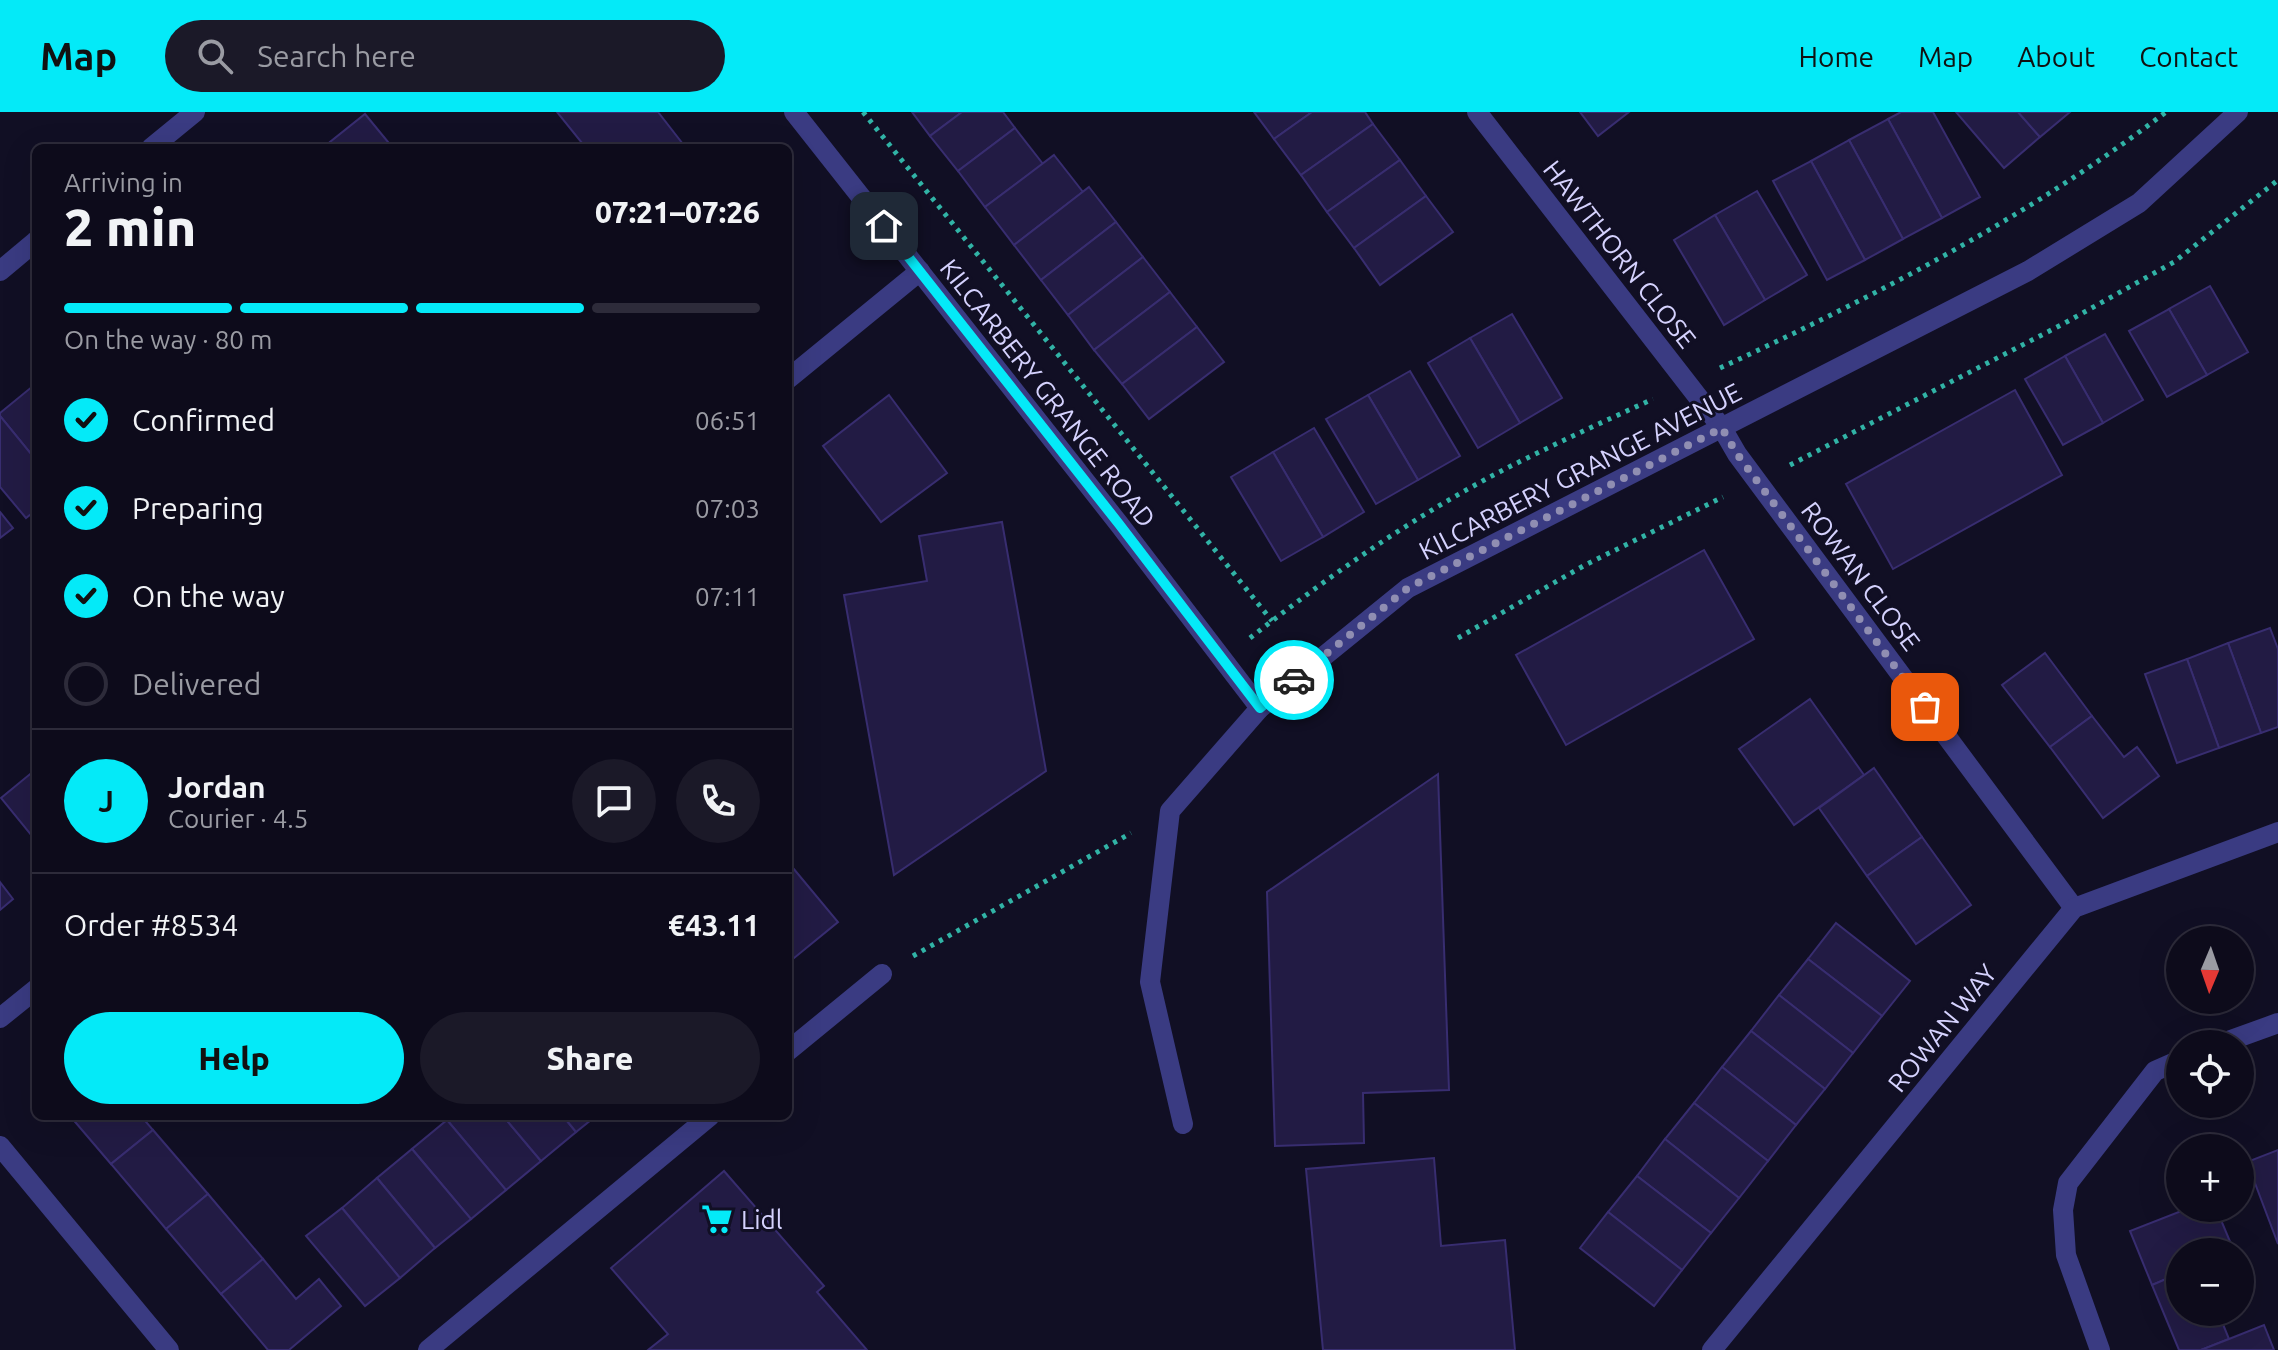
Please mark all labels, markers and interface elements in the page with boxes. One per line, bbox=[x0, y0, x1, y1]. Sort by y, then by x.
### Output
search box bbox=[165, 20, 725, 92]
icon: search bbox=[193, 34, 237, 78]
text: Map bbox=[40, 35, 117, 77]
text: Search here bbox=[257, 39, 416, 73]
text: Home bbox=[1799, 41, 1874, 72]
text: Map bbox=[1918, 41, 1973, 72]
text: About bbox=[2017, 41, 2095, 72]
text: Contact bbox=[2139, 41, 2238, 72]
street label: HAWTHORN CLOSE bbox=[1538, 155, 1702, 353]
text: Arriving in bbox=[64, 168, 183, 197]
pin bbox=[850, 192, 918, 260]
text: 07:21–07:26 bbox=[595, 195, 760, 229]
text: 2 min bbox=[64, 198, 196, 256]
icon: home bbox=[862, 204, 906, 248]
street label: KILCARBERY GRANGE ROAD bbox=[935, 254, 1161, 532]
text: On the way · 80 m bbox=[64, 325, 272, 354]
street label: KILCARBERY GRANGE AVENUE bbox=[1414, 377, 1746, 565]
icon: check bbox=[64, 398, 108, 442]
text: Confirmed bbox=[132, 403, 275, 437]
text: 06:51 bbox=[695, 406, 760, 435]
icon: check bbox=[64, 486, 108, 530]
text: Preparing bbox=[132, 491, 264, 525]
text: 07:03 bbox=[695, 494, 760, 523]
street label: ROWAN CLOSE bbox=[1796, 496, 1926, 656]
icon: check bbox=[64, 574, 108, 618]
text: On the way bbox=[132, 579, 285, 613]
text: 07:11 bbox=[695, 582, 760, 611]
courier bbox=[1254, 640, 1334, 720]
icon: car bbox=[1272, 658, 1316, 702]
text: Delivered bbox=[132, 667, 261, 701]
pin bbox=[1891, 673, 1959, 741]
icon: bag bbox=[1903, 685, 1947, 729]
button: chat bbox=[572, 759, 656, 843]
button: phone bbox=[676, 759, 760, 843]
text: Jordan bbox=[168, 770, 266, 804]
text: J bbox=[98, 784, 114, 818]
text: Courier · 4.5 bbox=[168, 804, 308, 833]
text: Order #8534 bbox=[64, 908, 238, 942]
text: €43.11 bbox=[668, 908, 760, 942]
north arrow bbox=[2166, 926, 2254, 1014]
map controls bbox=[2166, 926, 2254, 1326]
street label: ROWAN WAY bbox=[1882, 959, 2002, 1097]
button: Help bbox=[64, 1012, 404, 1104]
button: Share bbox=[420, 1012, 760, 1104]
button: locate bbox=[2166, 1030, 2254, 1118]
button: + bbox=[2166, 1134, 2254, 1222]
supermarket icon: Lidl bbox=[700, 1202, 734, 1236]
place label: Lidl bbox=[741, 1205, 783, 1234]
button: − bbox=[2166, 1238, 2254, 1326]

